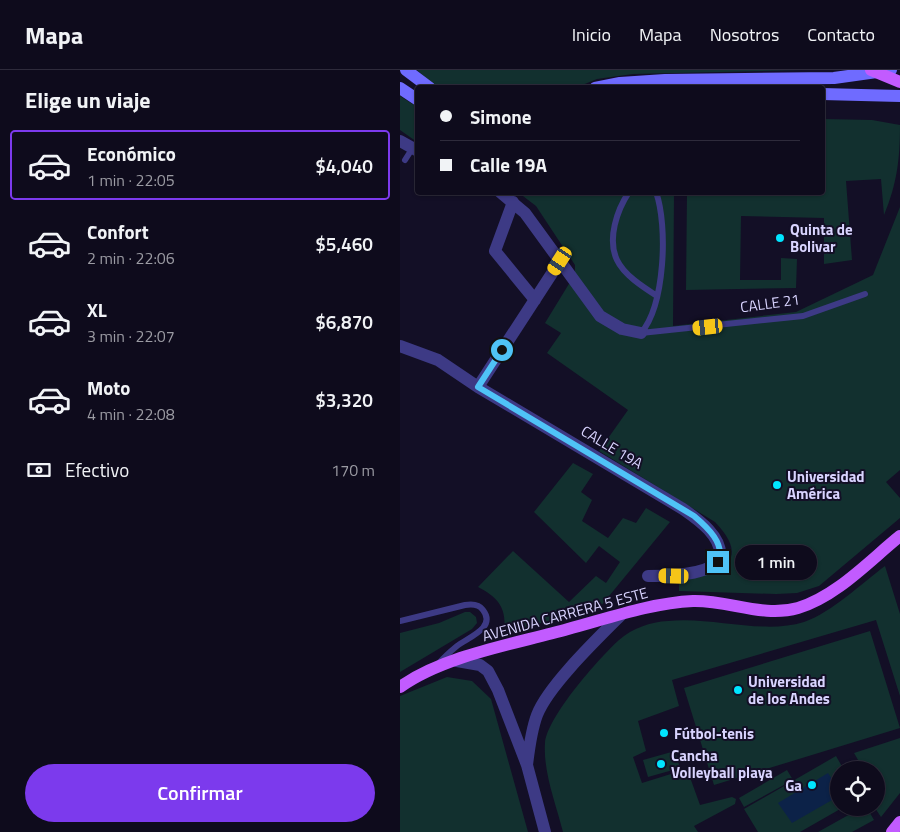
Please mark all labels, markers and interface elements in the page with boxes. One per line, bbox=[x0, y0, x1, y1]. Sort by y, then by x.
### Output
text: Mapa bbox=[25, 17, 83, 53]
text: Inicio bbox=[572, 21, 611, 48]
text: Mapa bbox=[639, 21, 682, 48]
text: Nosotros bbox=[710, 21, 779, 48]
text: Contacto bbox=[807, 21, 875, 48]
text: Elige un viaje bbox=[25, 83, 151, 117]
text: Simone bbox=[470, 102, 531, 131]
text: Económico bbox=[87, 139, 176, 168]
icon: car bbox=[27, 143, 72, 188]
text: Calle 19A bbox=[470, 150, 547, 179]
text: $4,040 bbox=[315, 151, 373, 180]
text: 1 min · 22:05 bbox=[87, 168, 175, 192]
text: Confort bbox=[87, 217, 149, 246]
place label: Quinta de Bolivar bbox=[790, 218, 853, 258]
icon: car bbox=[27, 221, 72, 266]
text: $5,460 bbox=[315, 229, 373, 258]
marker: Quinta de Bolivar bbox=[774, 232, 786, 244]
car bbox=[545, 244, 574, 278]
text: 2 min · 22:06 bbox=[87, 246, 175, 270]
street label: CALLE 21 bbox=[739, 287, 801, 319]
text: XL bbox=[87, 295, 107, 324]
icon: car bbox=[27, 299, 72, 344]
text: $6,870 bbox=[315, 307, 373, 336]
car bbox=[692, 318, 723, 336]
text: 3 min · 22:07 bbox=[87, 324, 175, 348]
route start bbox=[491, 339, 513, 361]
text: Moto bbox=[87, 373, 130, 402]
icon: car bbox=[27, 377, 72, 422]
text: $3,320 bbox=[315, 385, 373, 414]
text: 4 min · 22:08 bbox=[87, 402, 175, 426]
street label: CALLE 19A bbox=[577, 419, 647, 475]
text: Efectivo bbox=[65, 455, 129, 484]
icon: cash bbox=[25, 456, 53, 484]
text: 170 m bbox=[331, 458, 375, 482]
place label: Universidad América bbox=[787, 465, 865, 505]
marker: Universidad América bbox=[771, 479, 783, 491]
callout: 1 min bbox=[736, 544, 818, 580]
text: 1 min bbox=[757, 550, 795, 574]
route end bbox=[707, 551, 729, 573]
car bbox=[658, 568, 689, 584]
street label: AVENIDA CARRERA 5 ESTE bbox=[480, 581, 650, 647]
place label: Universidad de los Andes bbox=[748, 670, 830, 710]
marker: Universidad de los Andes bbox=[732, 684, 744, 696]
place label: Fútbol-tenis bbox=[674, 722, 754, 745]
marker: Fútbol-tenis bbox=[658, 727, 670, 739]
place label: Cancha Volleyball playa bbox=[671, 744, 773, 784]
marker: Cancha Volleyball playa bbox=[655, 758, 667, 770]
map controls bbox=[830, 761, 885, 816]
button: locate bbox=[830, 761, 885, 816]
button: Confirmar bbox=[25, 764, 375, 822]
place label: Ga bbox=[785, 774, 802, 797]
marker: Ga bbox=[806, 779, 818, 791]

